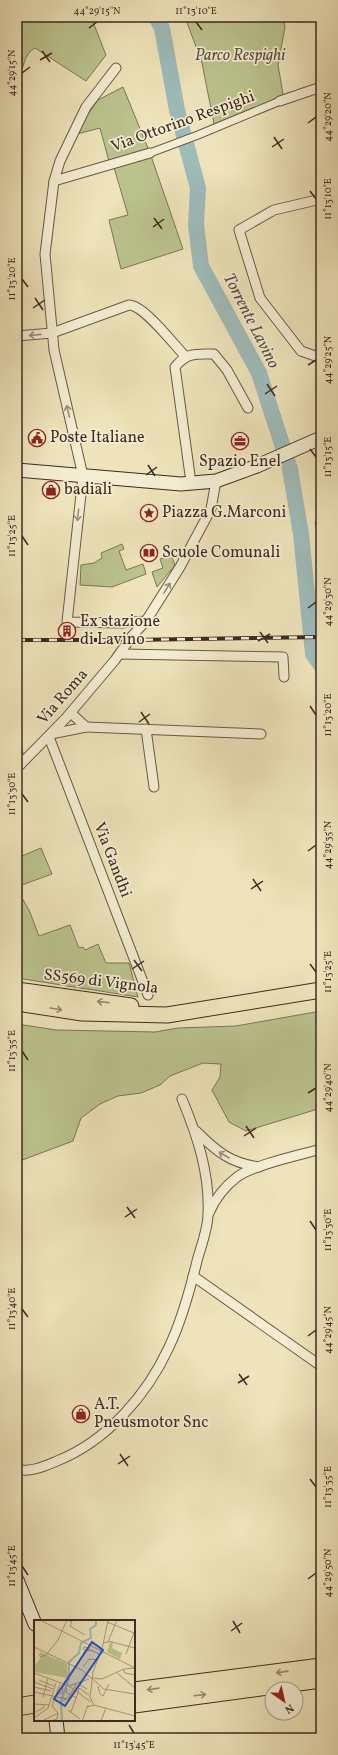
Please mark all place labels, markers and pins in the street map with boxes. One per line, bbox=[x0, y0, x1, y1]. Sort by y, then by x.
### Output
place label: Poste Italiane bbox=[50, 427, 145, 449]
public building icon: Poste Italiane bbox=[27, 428, 47, 448]
office icon: Spazio Enel bbox=[230, 431, 250, 451]
place label: Spazio Enel bbox=[199, 451, 281, 473]
place label: badiali bbox=[64, 479, 112, 501]
shop icon: badiali bbox=[41, 480, 61, 500]
place label: Piazza G.Marconi bbox=[162, 502, 287, 524]
place icon: Piazza G.Marconi bbox=[139, 503, 159, 523]
place label: Scuole Comunali bbox=[162, 542, 280, 564]
library icon: Scuole Comunali bbox=[139, 543, 159, 563]
place label: Ex stazione di Lavino bbox=[80, 611, 160, 651]
building icon: Ex stazione di Lavino bbox=[57, 621, 77, 641]
place label: A.T. Pneusmotor Snc bbox=[94, 1394, 208, 1434]
shop icon: A.T. Pneusmotor Snc bbox=[71, 1404, 91, 1424]

